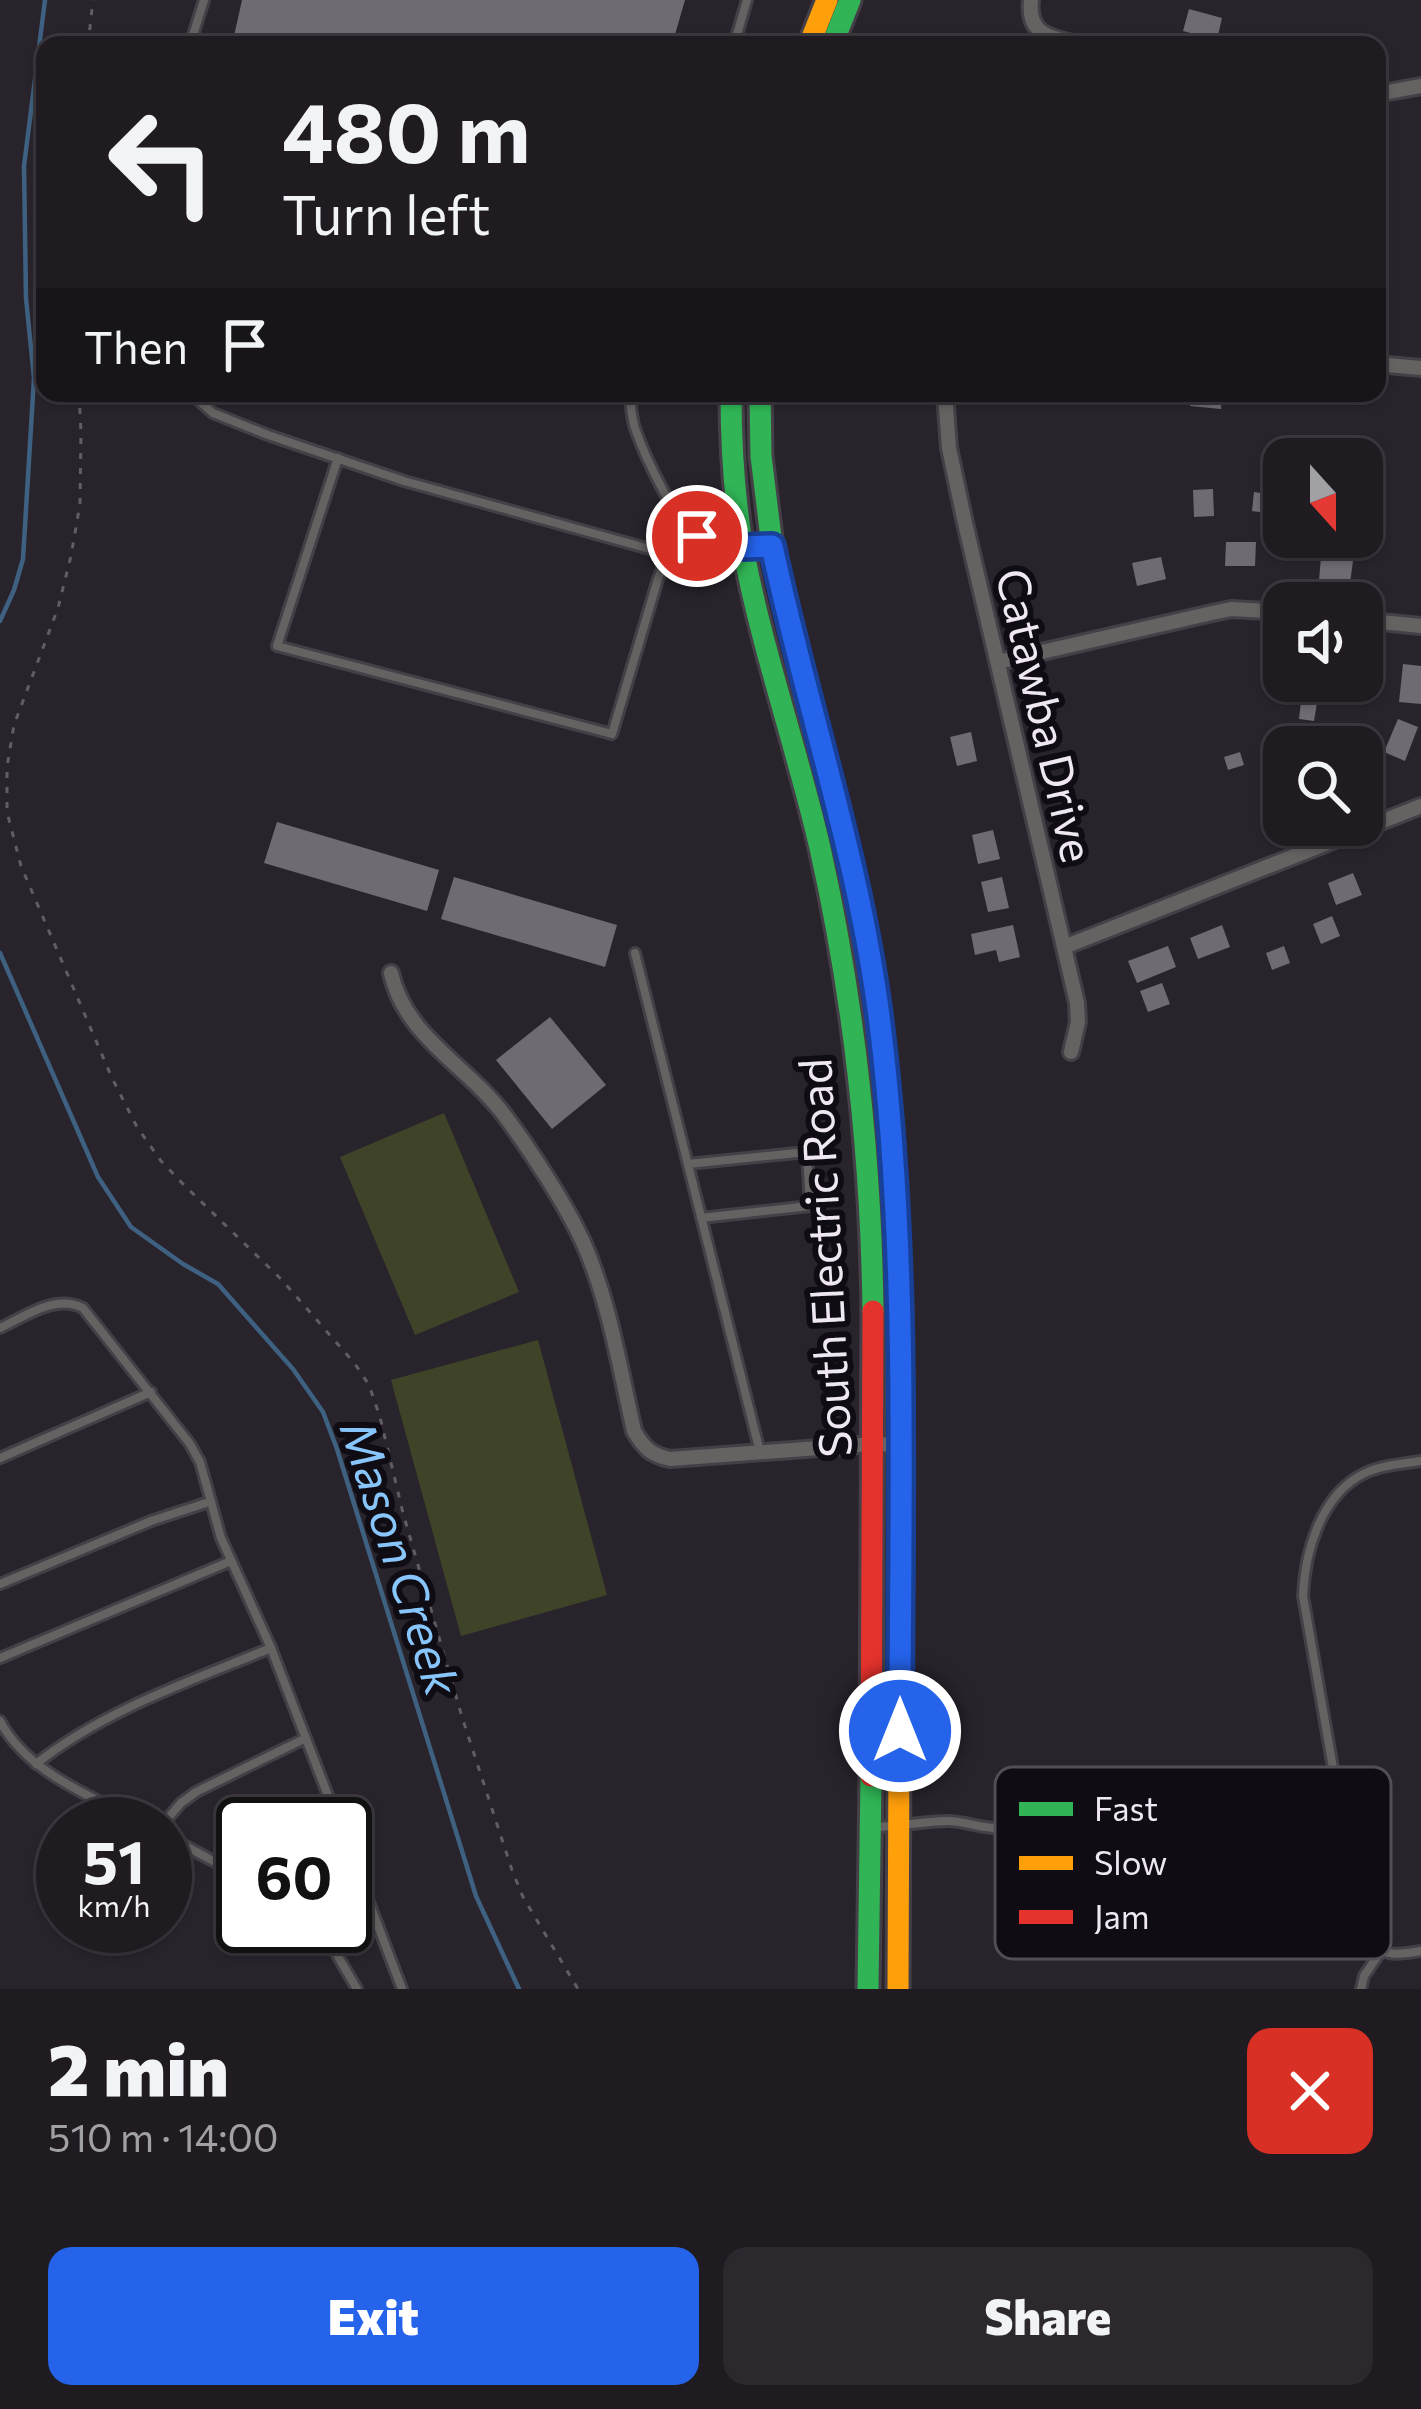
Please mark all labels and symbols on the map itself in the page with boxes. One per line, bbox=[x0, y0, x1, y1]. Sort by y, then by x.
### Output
north arrow bbox=[1263, 438, 1383, 558]
pin bbox=[646, 485, 748, 587]
street label: Catawba Drive bbox=[987, 563, 1107, 867]
street label: South Electric Road bbox=[785, 1057, 861, 1459]
water label: Mason Creek bbox=[330, 1412, 474, 1703]
position arrow bbox=[837, 1668, 963, 1794]
legend bbox=[995, 1767, 1391, 1959]
text: Fast bbox=[1094, 1787, 1158, 1828]
speed limit sign: 60 bbox=[216, 1797, 372, 1953]
text: Slow bbox=[1094, 1841, 1167, 1882]
text: Jam bbox=[1094, 1895, 1150, 1936]

